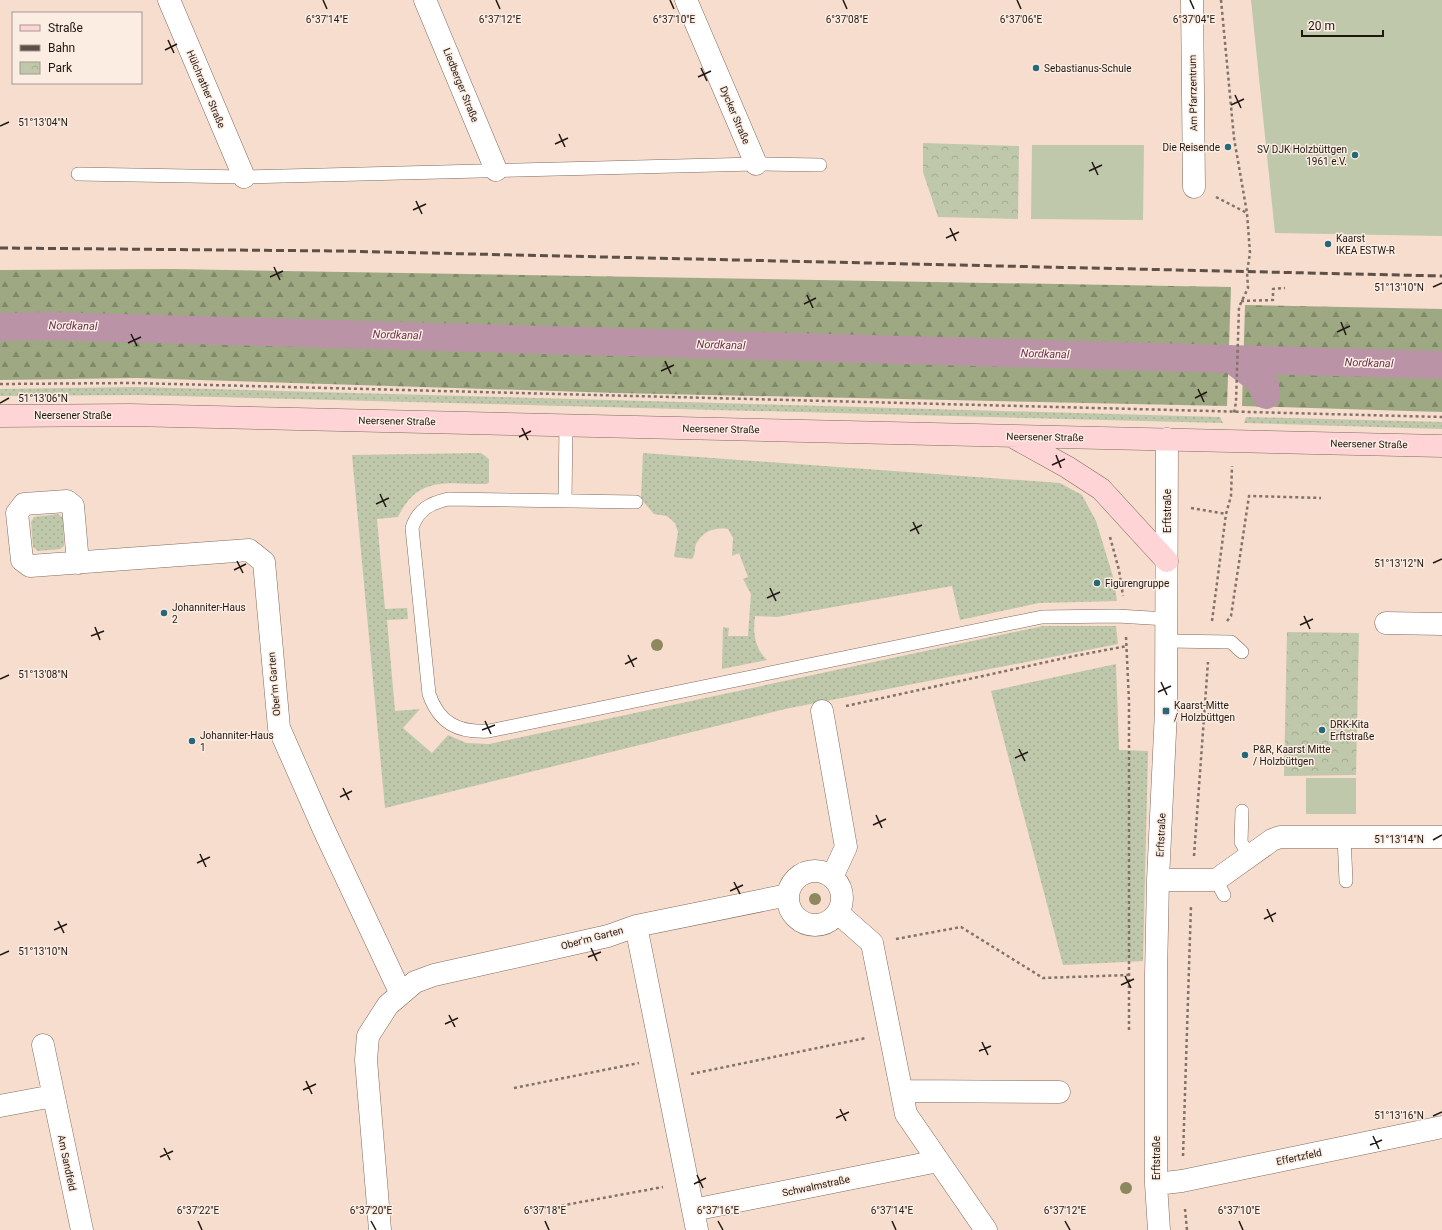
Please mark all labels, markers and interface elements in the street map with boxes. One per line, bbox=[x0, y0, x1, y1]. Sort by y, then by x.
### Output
legend bbox=[12, 12, 142, 84]
scale bar bbox=[1302, 12, 1383, 38]
text: 6°37'14"E bbox=[306, 14, 349, 25]
text: 6°37'12"E bbox=[479, 14, 522, 25]
text: 6°37'10"E bbox=[653, 14, 696, 25]
text: 6°37'08"E bbox=[826, 14, 869, 25]
text: 6°37'06"E bbox=[1000, 14, 1043, 25]
text: 6°37'04"E bbox=[1173, 14, 1216, 25]
text: 20 m bbox=[1308, 19, 1335, 33]
text: Straße bbox=[48, 21, 83, 35]
text: Bahn bbox=[48, 41, 75, 55]
street label: Liedberger Straße bbox=[441, 46, 481, 124]
street label: Hülchrather Straße bbox=[185, 48, 227, 130]
street label: Am Pfarrzentrum bbox=[1187, 54, 1199, 131]
text: Park bbox=[48, 61, 73, 75]
marker: Sebastianus-Schule bbox=[1031, 63, 1041, 73]
place label: Sebastianus-Schule bbox=[1044, 63, 1132, 74]
street label: Dycker Straße bbox=[718, 84, 752, 146]
text: 51°13'04"N bbox=[18, 117, 68, 128]
place label: Die Reisende bbox=[1162, 142, 1220, 153]
marker: Die Reisende bbox=[1223, 142, 1233, 152]
place label: SV DJK Holzbüttgen 1961 e.V. bbox=[1257, 144, 1347, 167]
marker: SV DJK Holzbüttgen 1961 e.V. bbox=[1350, 150, 1360, 160]
place label: Kaarst IKEA ESTW-R bbox=[1336, 233, 1395, 256]
marker: Kaarst IKEA ESTW-R bbox=[1323, 239, 1333, 249]
text: 51°13'10"N bbox=[1374, 282, 1424, 293]
water label: Nordkanal bbox=[49, 319, 98, 333]
water label: Nordkanal bbox=[372, 328, 422, 342]
water label: Nordkanal bbox=[696, 338, 746, 352]
water label: Nordkanal bbox=[1020, 347, 1070, 361]
water label: Nordkanal bbox=[1344, 356, 1394, 370]
text: 51°13'06"N bbox=[18, 393, 68, 404]
street label: Neersener Straße bbox=[34, 410, 112, 421]
street label: Neersener Straße bbox=[358, 415, 436, 427]
street label: Neersener Straße bbox=[682, 423, 760, 435]
street label: Neersener Straße bbox=[1006, 431, 1084, 443]
street label: Neersener Straße bbox=[1330, 438, 1408, 450]
street label: Erftstraße bbox=[1162, 489, 1173, 533]
text: 51°13'12"N bbox=[1374, 558, 1424, 569]
marker: Figurengruppe bbox=[1092, 578, 1102, 588]
place label: Figurengruppe bbox=[1105, 578, 1169, 589]
place label: Johanniter-Haus 2 bbox=[172, 602, 246, 625]
marker: Johanniter-Haus 2 bbox=[159, 608, 169, 618]
street label: Ober'm Garten bbox=[266, 652, 282, 716]
text: 51°13'08"N bbox=[18, 669, 68, 680]
place label: Kaarst-Mitte / Holzbüttgen bbox=[1174, 700, 1235, 723]
marker: Kaarst-Mitte / Holzbüttgen bbox=[1161, 706, 1171, 716]
place label: DRK-Kita Erftstraße bbox=[1330, 719, 1374, 742]
marker: DRK-Kita Erftstraße bbox=[1317, 725, 1327, 735]
place label: Johanniter-Haus 1 bbox=[200, 730, 274, 753]
marker: Johanniter-Haus 1 bbox=[187, 736, 197, 746]
place label: P&R, Kaarst Mitte / Holzbüttgen bbox=[1253, 744, 1331, 767]
marker: P&R, Kaarst Mitte / Holzbüttgen bbox=[1240, 750, 1250, 760]
street label: Erftstraße bbox=[1154, 813, 1168, 857]
text: 51°13'14"N bbox=[1374, 834, 1424, 845]
street label: Ober'm Garten bbox=[560, 924, 624, 952]
text: 51°13'10"N bbox=[18, 946, 68, 957]
text: 51°13'16"N bbox=[1374, 1110, 1424, 1121]
street label: Am Sandfeld bbox=[56, 1134, 78, 1192]
street label: Erftstraße bbox=[1151, 1136, 1162, 1180]
street label: Effertzfeld bbox=[1275, 1147, 1323, 1167]
street label: Schwalmstraße bbox=[781, 1173, 851, 1199]
text: 6°37'22"E bbox=[177, 1205, 220, 1216]
text: 6°37'20"E bbox=[350, 1205, 393, 1216]
text: 6°37'18"E bbox=[524, 1205, 567, 1216]
text: 6°37'16"E bbox=[697, 1205, 740, 1216]
text: 6°37'14"E bbox=[871, 1205, 914, 1216]
text: 6°37'12"E bbox=[1044, 1205, 1087, 1216]
text: 6°37'10"E bbox=[1218, 1205, 1261, 1216]

